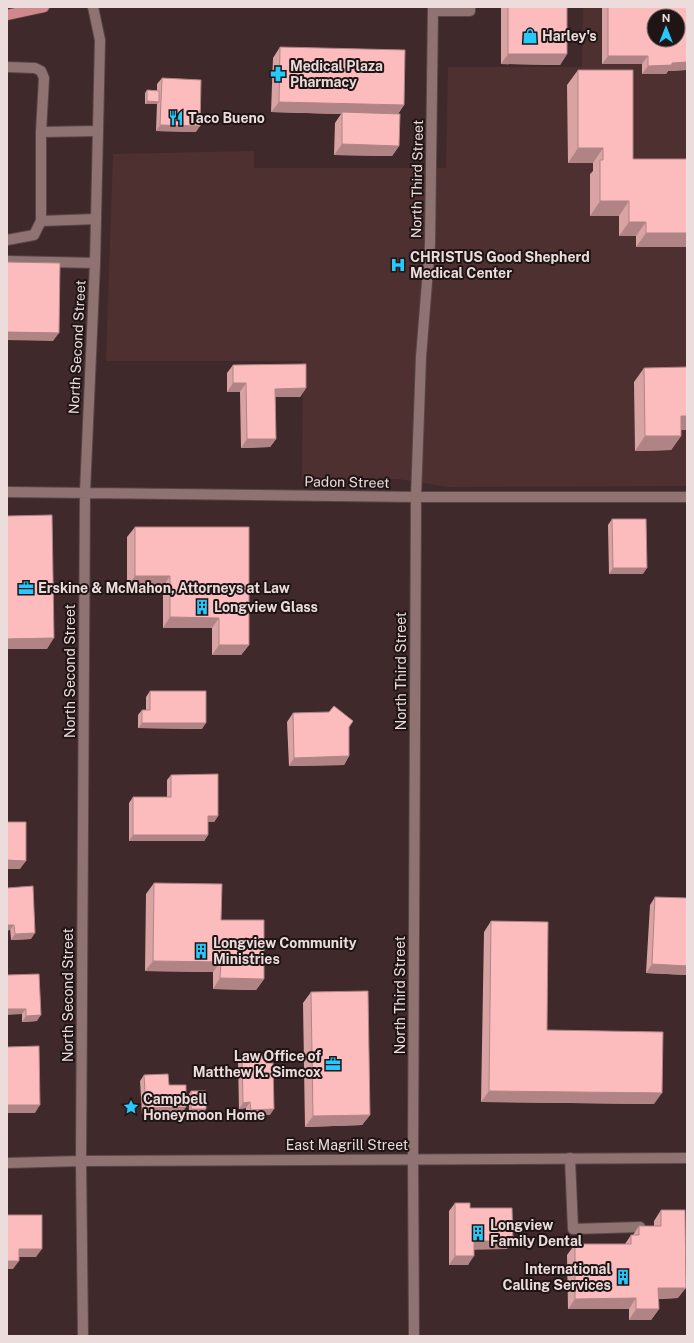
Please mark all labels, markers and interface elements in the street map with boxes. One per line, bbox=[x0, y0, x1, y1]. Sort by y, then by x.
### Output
north arrow bbox=[646, 8, 686, 48]
text: N bbox=[662, 12, 670, 24]
shop icon: Harley's bbox=[521, 27, 539, 45]
place label: Harley's bbox=[542, 28, 597, 44]
place label: Medical Plaza Pharmacy bbox=[290, 58, 383, 90]
pharmacy icon: Medical Plaza Pharmacy bbox=[269, 65, 287, 83]
restaurant icon: Taco Bueno bbox=[167, 109, 185, 127]
place label: Taco Bueno bbox=[188, 110, 265, 126]
street label: North Third Street bbox=[408, 120, 426, 238]
place label: CHRISTUS Good Shepherd Medical Center bbox=[410, 249, 590, 281]
hospital icon: CHRISTUS Good Shepherd Medical Center bbox=[389, 256, 407, 274]
street label: North Second Street bbox=[66, 280, 88, 414]
street label: Padon Street bbox=[304, 473, 390, 491]
office icon: Erskine & McMahon, Attorneys at Law bbox=[17, 579, 35, 597]
place label: Erskine & McMahon, Attorneys at Law bbox=[38, 580, 290, 596]
building icon: Longview Glass bbox=[193, 598, 211, 616]
place label: Longview Glass bbox=[214, 599, 318, 615]
street label: North Second Street bbox=[62, 604, 78, 738]
street label: North Third Street bbox=[393, 612, 409, 730]
street label: North Second Street bbox=[60, 928, 76, 1062]
place label: Longview Community Ministries bbox=[213, 935, 357, 967]
street label: North Third Street bbox=[392, 936, 408, 1054]
building icon: Longview Community Ministries bbox=[192, 942, 210, 960]
place label: Law Office of Matthew K. Simcox bbox=[193, 1048, 321, 1080]
office icon: Law Office of Matthew K. Simcox bbox=[324, 1055, 342, 1073]
place label: Campbell Honeymoon Home bbox=[143, 1091, 265, 1123]
place icon: Campbell Honeymoon Home bbox=[122, 1098, 140, 1116]
street label: East Magrill Street bbox=[286, 1137, 408, 1153]
place label: Longview Family Dental bbox=[490, 1217, 583, 1249]
building icon: Longview Family Dental bbox=[469, 1224, 487, 1242]
place label: International Calling Services bbox=[503, 1261, 611, 1293]
building icon: International Calling Services bbox=[614, 1268, 632, 1286]

